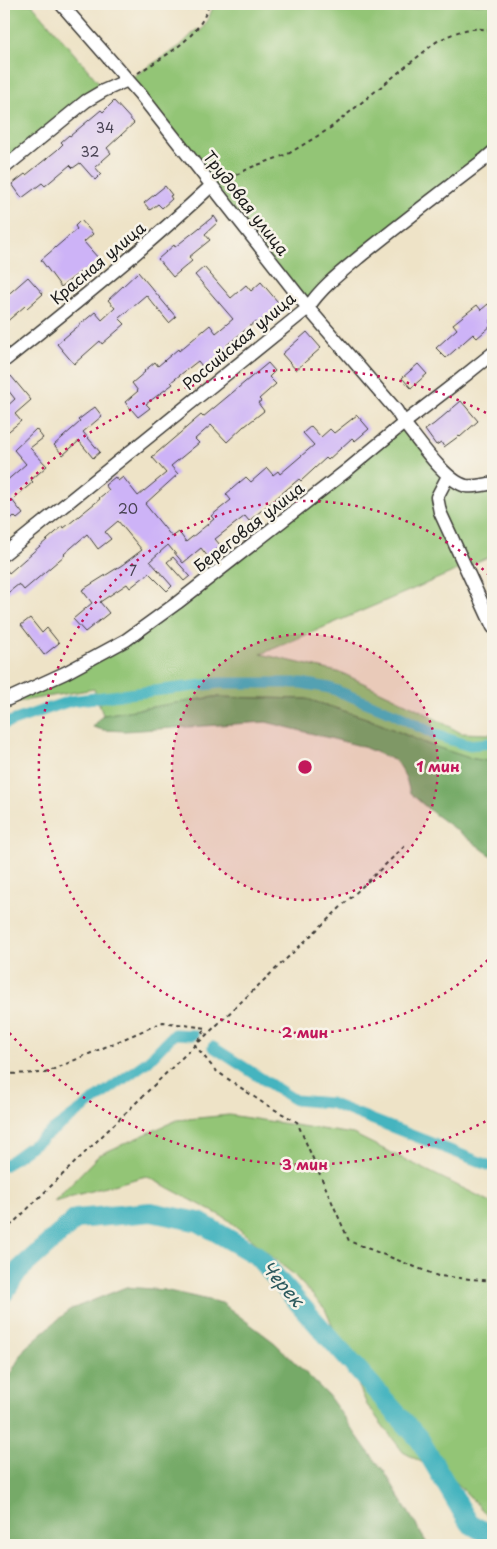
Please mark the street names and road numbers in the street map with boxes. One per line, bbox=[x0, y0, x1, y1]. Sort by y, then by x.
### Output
street label: Трудовая улица bbox=[198, 145, 295, 260]
street label: Красная улица bbox=[45, 215, 150, 309]
street label: Российская улица bbox=[177, 286, 300, 395]
street label: Береговая улица bbox=[188, 475, 309, 577]

